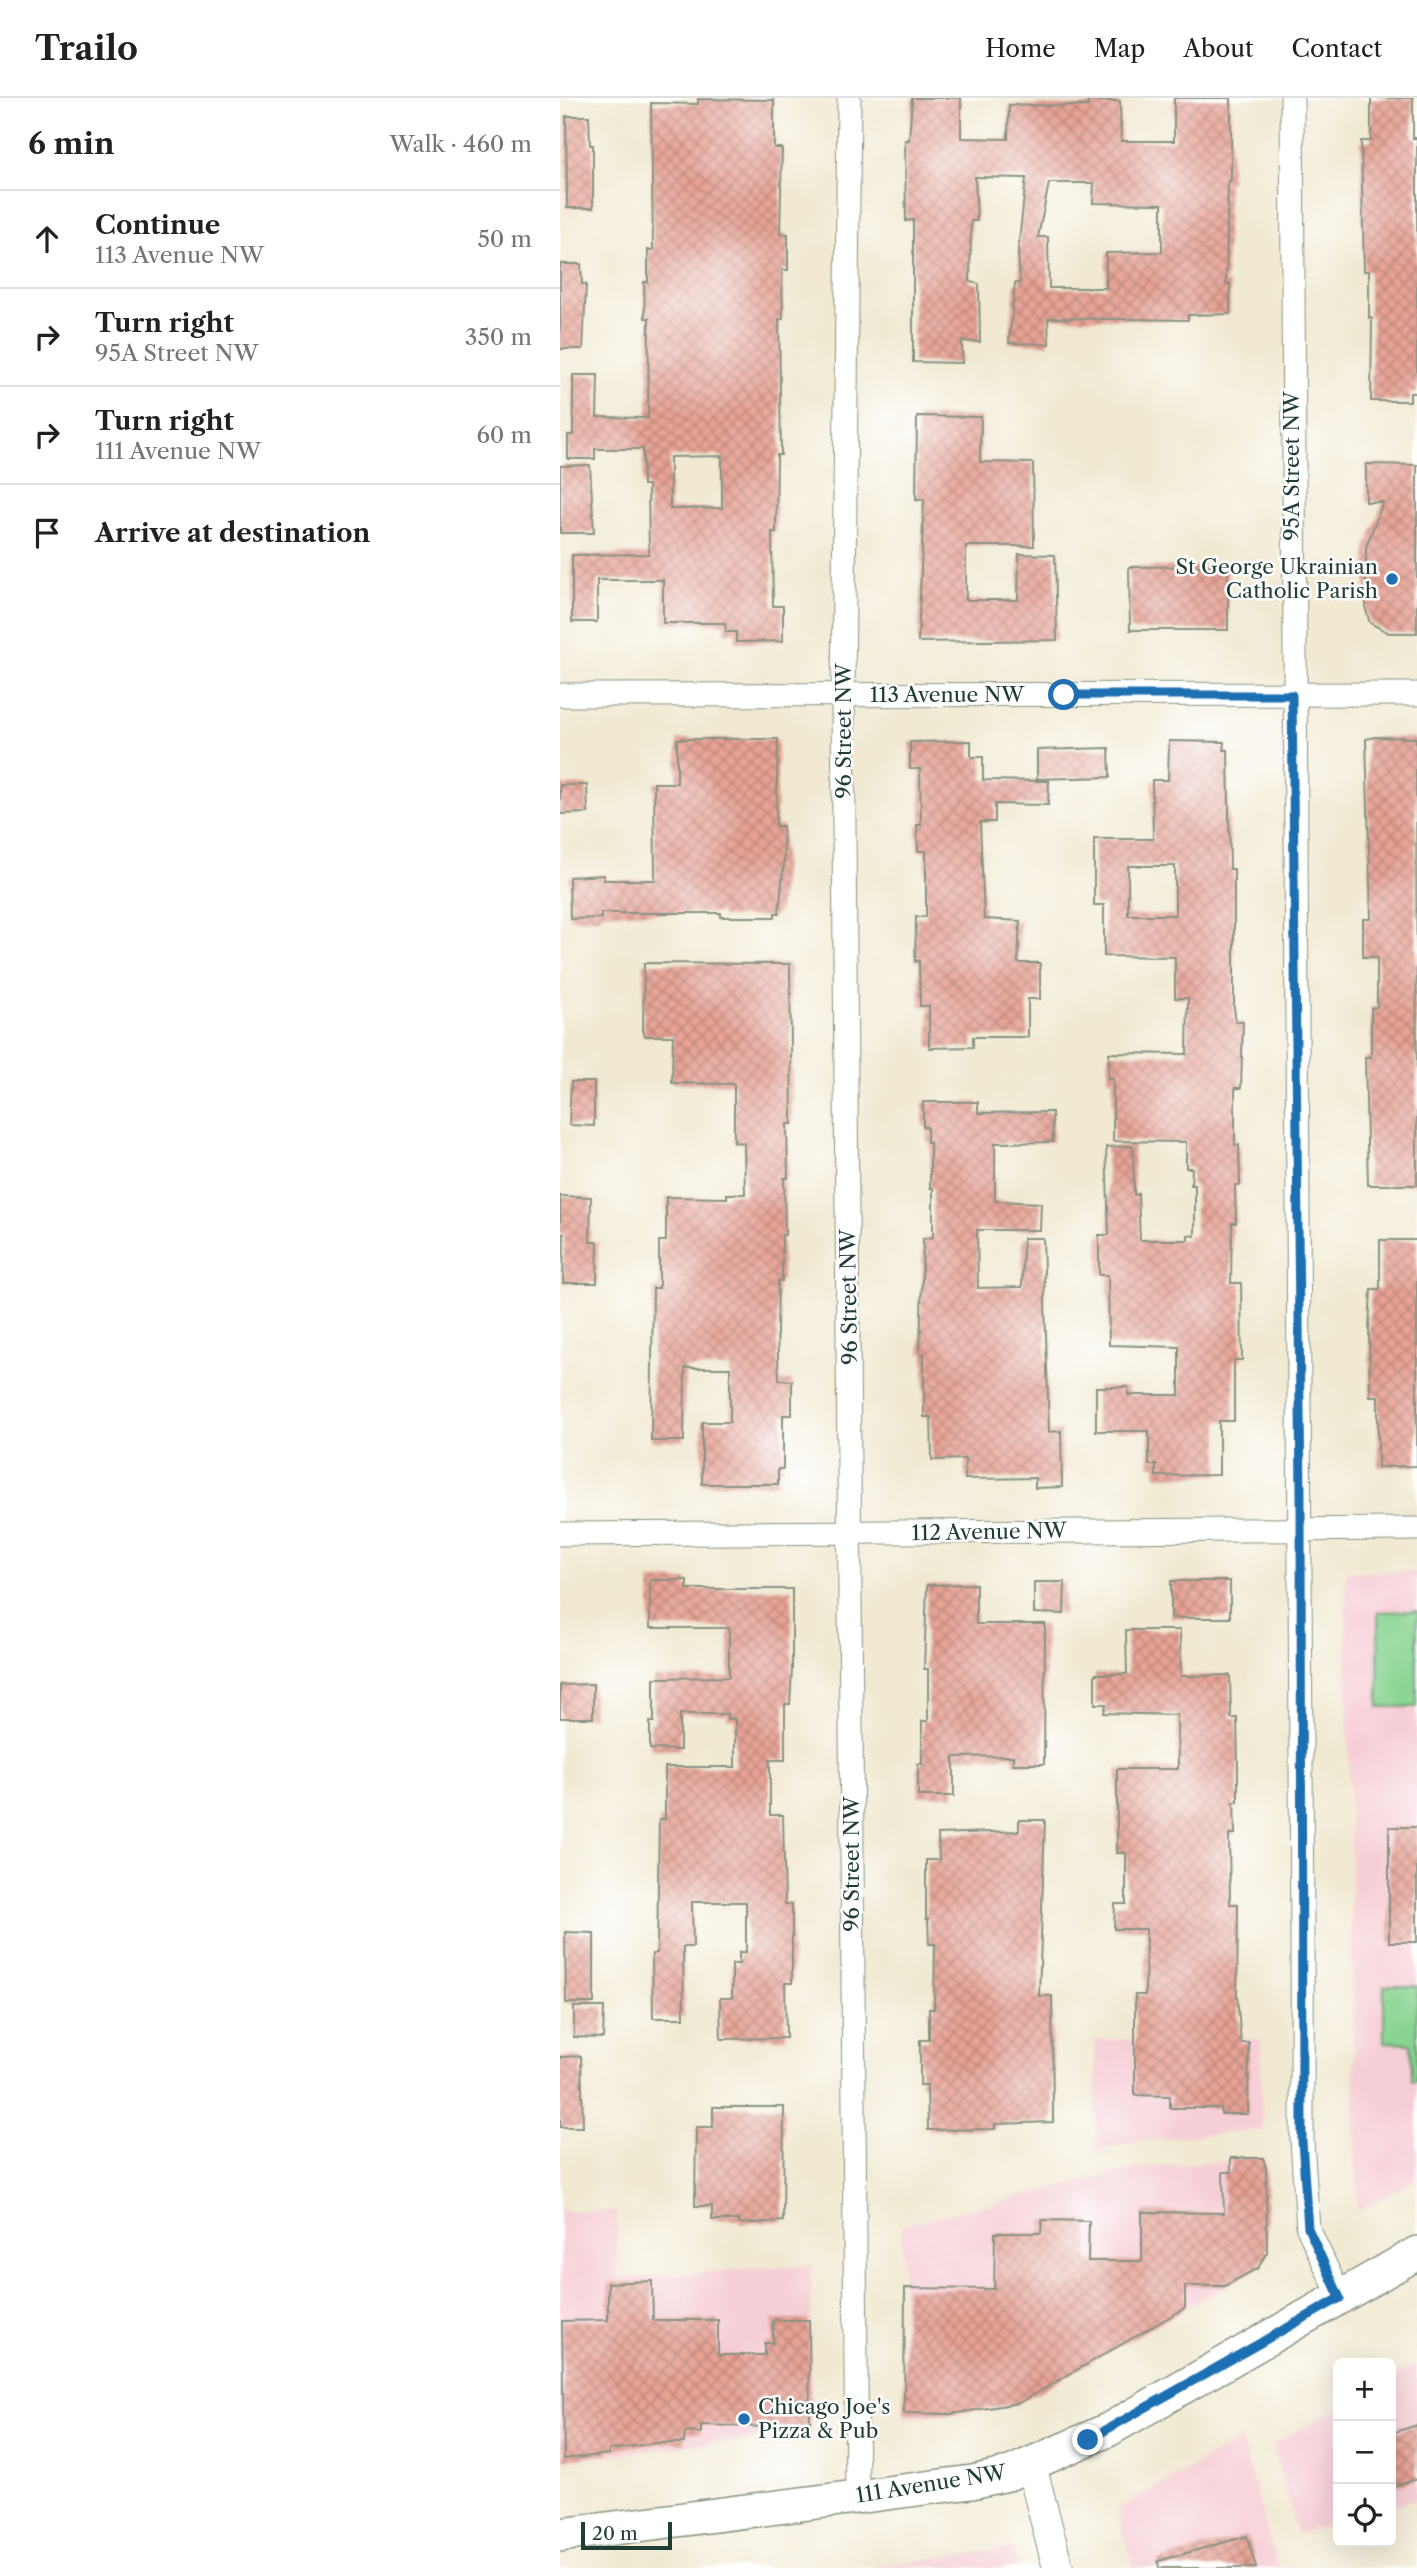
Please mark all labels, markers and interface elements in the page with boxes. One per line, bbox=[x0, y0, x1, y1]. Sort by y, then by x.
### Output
text: Trailo bbox=[35, 28, 138, 69]
text: Home bbox=[985, 34, 1056, 63]
text: Map bbox=[1094, 34, 1145, 63]
text: About bbox=[1183, 34, 1254, 63]
text: Contact bbox=[1292, 34, 1382, 63]
text: 6 min bbox=[28, 125, 115, 162]
text: Walk · 460 m bbox=[389, 130, 532, 158]
text: Continue bbox=[95, 209, 220, 241]
icon: ahead bbox=[28, 220, 66, 258]
text: 50 m bbox=[477, 225, 532, 253]
text: 113 Avenue NW bbox=[95, 241, 264, 269]
text: Turn right bbox=[95, 307, 234, 339]
icon: right bbox=[28, 318, 66, 356]
text: 350 m bbox=[465, 323, 532, 351]
text: 95A Street NW bbox=[95, 339, 259, 367]
street label: 95A Street NW bbox=[1279, 390, 1304, 541]
text: Turn right bbox=[95, 405, 234, 437]
icon: right bbox=[28, 416, 66, 454]
text: 60 m bbox=[476, 421, 532, 449]
text: 111 Avenue NW bbox=[95, 437, 261, 465]
icon: arrive bbox=[28, 514, 66, 552]
text: Arrive at destination bbox=[95, 517, 370, 549]
place label: St George Ukrainian Catholic Parish bbox=[1175, 554, 1378, 603]
marker: St George Ukrainian Catholic Parish bbox=[1384, 571, 1400, 587]
street label: 96 Street NW bbox=[831, 662, 856, 799]
route start bbox=[1048, 679, 1079, 710]
street label: 113 Avenue NW bbox=[870, 682, 1025, 707]
street label: 96 Street NW bbox=[835, 1228, 862, 1365]
street label: 112 Avenue NW bbox=[911, 1518, 1068, 1545]
street label: 96 Street NW bbox=[839, 1795, 864, 1932]
map controls bbox=[1333, 2358, 1396, 2547]
button: + bbox=[1333, 2358, 1396, 2421]
place label: Chicago Joe's Pizza & Pub bbox=[758, 2394, 890, 2443]
marker: Chicago Joe's Pizza & Pub bbox=[736, 2411, 752, 2427]
button: − bbox=[1333, 2421, 1396, 2484]
route end bbox=[1072, 2424, 1103, 2455]
street label: 111 Avenue NW bbox=[854, 2459, 1009, 2508]
button: locate bbox=[1333, 2484, 1396, 2547]
scale bar bbox=[581, 2519, 672, 2551]
text: 20 m bbox=[592, 2522, 638, 2545]

